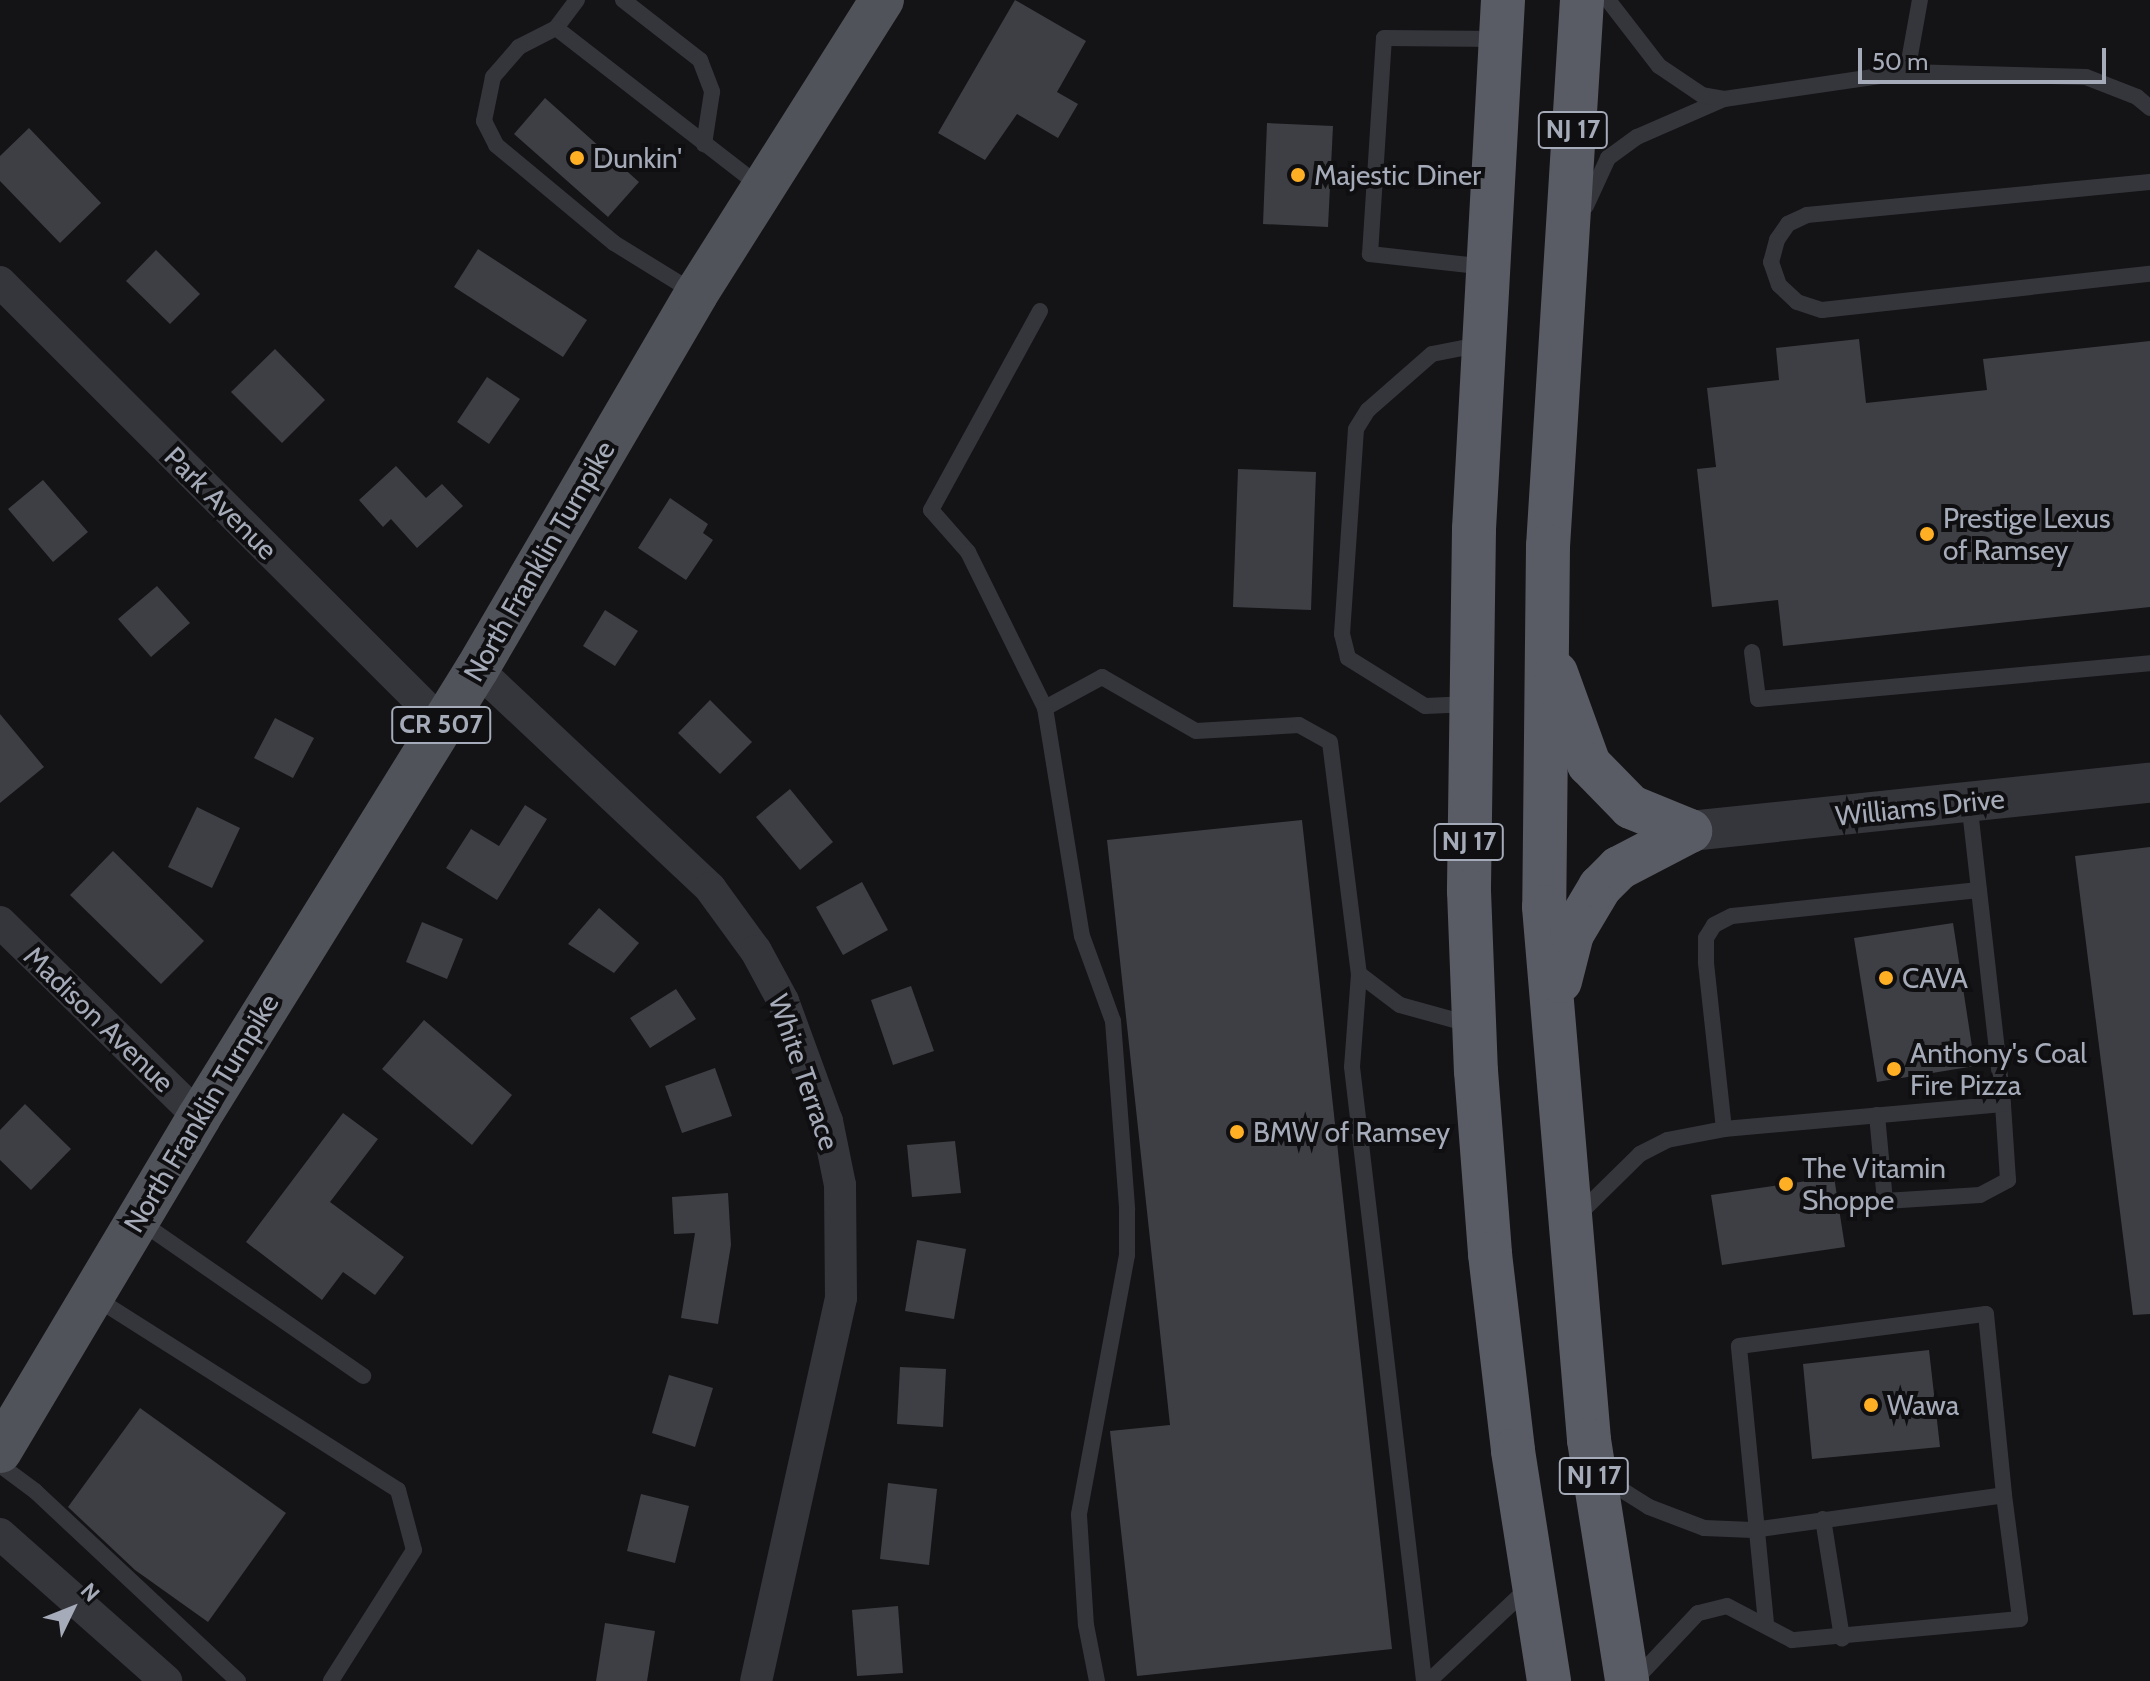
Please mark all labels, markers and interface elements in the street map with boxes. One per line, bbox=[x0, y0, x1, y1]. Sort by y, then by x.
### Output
scale bar bbox=[1862, 32, 2110, 82]
text: 50 m bbox=[1872, 47, 1928, 76]
road number: NJ 17 bbox=[1537, 108, 1609, 152]
place label: Dunkin' bbox=[593, 141, 682, 175]
marker: Dunkin' bbox=[568, 149, 586, 167]
place label: Majestic Diner bbox=[1314, 158, 1481, 192]
marker: Majestic Diner bbox=[1289, 166, 1307, 184]
street label: North Franklin Turnpike bbox=[456, 435, 622, 687]
street label: Park Avenue bbox=[158, 440, 284, 566]
place label: Prestige Lexus of Ramsey bbox=[1943, 501, 2111, 567]
marker: Prestige Lexus of Ramsey bbox=[1918, 525, 1936, 543]
road number: CR 507 bbox=[391, 703, 491, 747]
street label: Williams Drive bbox=[1834, 781, 2006, 833]
road number: NJ 17 bbox=[1433, 820, 1505, 864]
street label: Madison Avenue bbox=[17, 939, 181, 1099]
place label: CAVA bbox=[1902, 961, 1968, 995]
marker: CAVA bbox=[1877, 969, 1895, 987]
street label: North Franklin Turnpike bbox=[117, 988, 285, 1238]
street label: White Terrace bbox=[762, 990, 846, 1154]
place label: Anthony's Coal Fire Pizza bbox=[1910, 1036, 2087, 1102]
marker: Anthony's Coal Fire Pizza bbox=[1885, 1060, 1903, 1078]
place label: BMW of Ramsey bbox=[1253, 1115, 1450, 1149]
marker: BMW of Ramsey bbox=[1228, 1123, 1246, 1141]
place label: The Vitamin Shoppe bbox=[1802, 1151, 1946, 1217]
marker: The Vitamin Shoppe bbox=[1777, 1175, 1795, 1193]
place label: Wawa bbox=[1887, 1388, 1959, 1422]
marker: Wawa bbox=[1862, 1396, 1880, 1414]
road number: NJ 17 bbox=[1558, 1454, 1630, 1498]
north arrow bbox=[32, 1569, 112, 1649]
text: N bbox=[75, 1577, 105, 1607]

